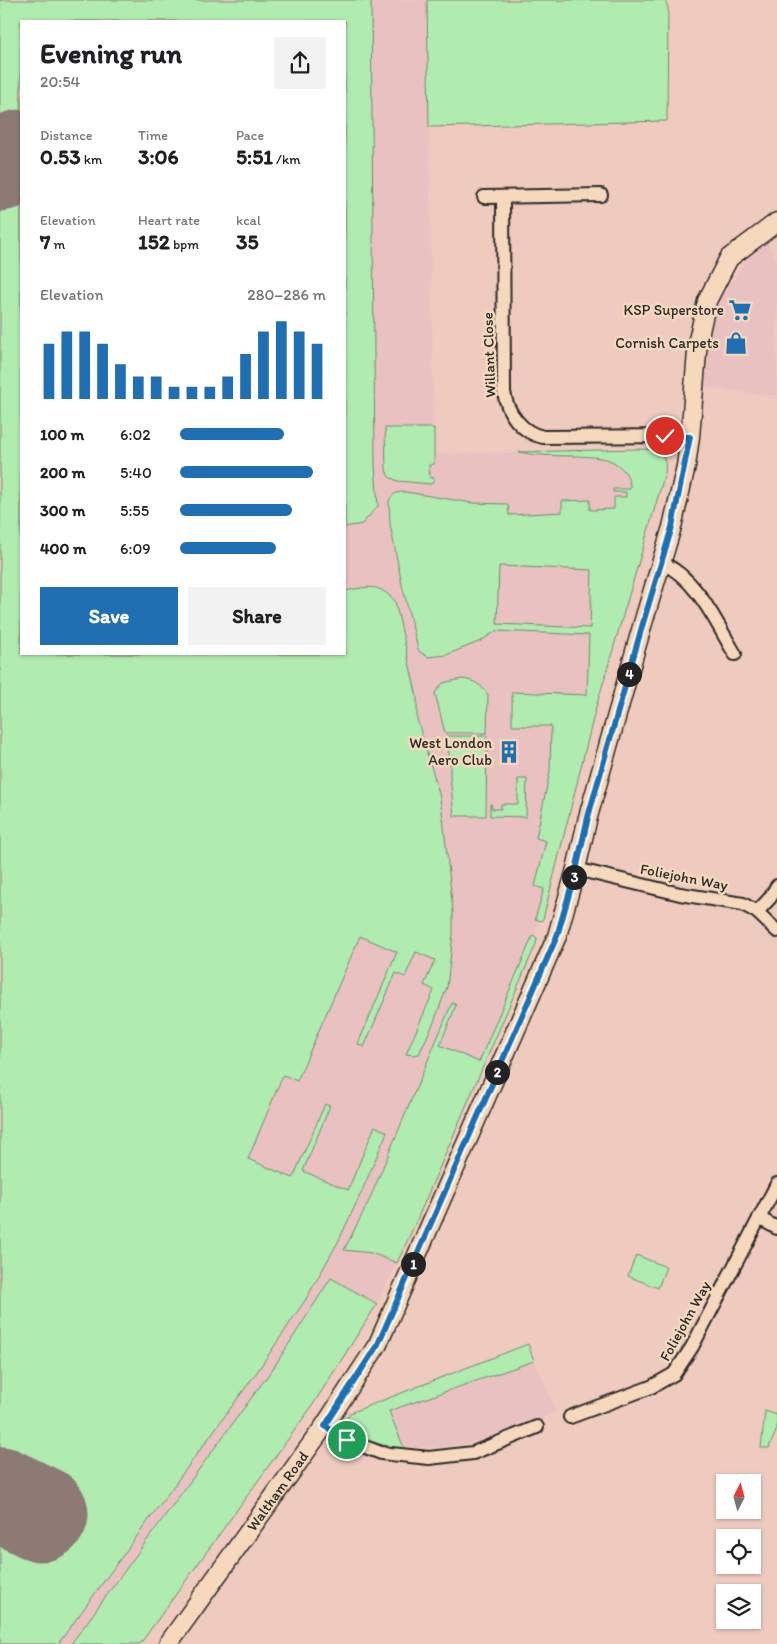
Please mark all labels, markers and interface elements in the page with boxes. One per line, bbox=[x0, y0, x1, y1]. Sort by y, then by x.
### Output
text: Evening run bbox=[40, 36, 182, 70]
button: share bbox=[274, 37, 326, 89]
text: 20:54 bbox=[40, 72, 80, 91]
text: Distance bbox=[40, 127, 92, 144]
text: Time bbox=[138, 127, 168, 144]
text: Pace bbox=[236, 127, 264, 144]
text: 0.53 bbox=[40, 144, 81, 169]
text: 3:06 bbox=[138, 144, 179, 169]
text: 5:51 bbox=[236, 144, 273, 169]
text: km bbox=[81, 151, 102, 168]
text: /km bbox=[273, 151, 301, 168]
text: Elevation bbox=[40, 212, 96, 229]
text: Heart rate bbox=[138, 212, 200, 229]
text: kcal bbox=[236, 212, 261, 229]
text: 7 bbox=[40, 229, 50, 254]
text: 152 bbox=[138, 229, 170, 254]
text: 35 bbox=[236, 229, 258, 254]
text: m bbox=[50, 236, 65, 253]
text: bpm bbox=[170, 236, 199, 253]
text: Elevation bbox=[40, 285, 104, 304]
text: 280–286 m bbox=[247, 285, 326, 304]
supermarket icon: KSP Superstore bbox=[727, 297, 753, 323]
place label: KSP Superstore bbox=[624, 301, 724, 319]
street label: Willant Close bbox=[479, 312, 499, 398]
shop icon: Cornish Carpets bbox=[723, 330, 749, 356]
place label: Cornish Carpets bbox=[615, 334, 719, 352]
pin bbox=[644, 415, 686, 457]
icon: check bbox=[651, 422, 679, 450]
text: 100 m bbox=[40, 425, 84, 444]
text: 6:02 bbox=[120, 425, 151, 444]
text: 200 m bbox=[40, 463, 85, 482]
text: 5:40 bbox=[120, 463, 152, 482]
text: 300 m bbox=[40, 501, 86, 520]
text: 5:55 bbox=[120, 501, 149, 520]
text: 400 m bbox=[40, 539, 86, 558]
text: 6:09 bbox=[120, 539, 151, 558]
button: Save bbox=[40, 587, 178, 645]
button: Share bbox=[188, 587, 326, 645]
pin: 4 bbox=[616, 662, 642, 686]
text: 4 bbox=[625, 666, 634, 683]
place label: West London Aero Club bbox=[409, 734, 492, 769]
building icon: West London Aero Club bbox=[496, 739, 522, 765]
street label: Foliejohn Way bbox=[639, 860, 729, 894]
pin: 3 bbox=[562, 864, 586, 890]
text: 3 bbox=[571, 869, 578, 886]
pin: 2 bbox=[484, 1060, 510, 1084]
text: 2 bbox=[494, 1064, 501, 1081]
pin: 1 bbox=[400, 1252, 426, 1276]
text: 1 bbox=[410, 1256, 417, 1273]
street label: Foliejohn Way bbox=[656, 1278, 714, 1364]
pin bbox=[326, 1419, 368, 1461]
icon: arrive bbox=[333, 1426, 361, 1454]
street label: Waltham Road bbox=[243, 1448, 312, 1535]
north arrow bbox=[716, 1474, 761, 1519]
map controls bbox=[716, 1474, 761, 1629]
button: locate bbox=[716, 1529, 761, 1574]
button: layers bbox=[716, 1584, 761, 1629]

